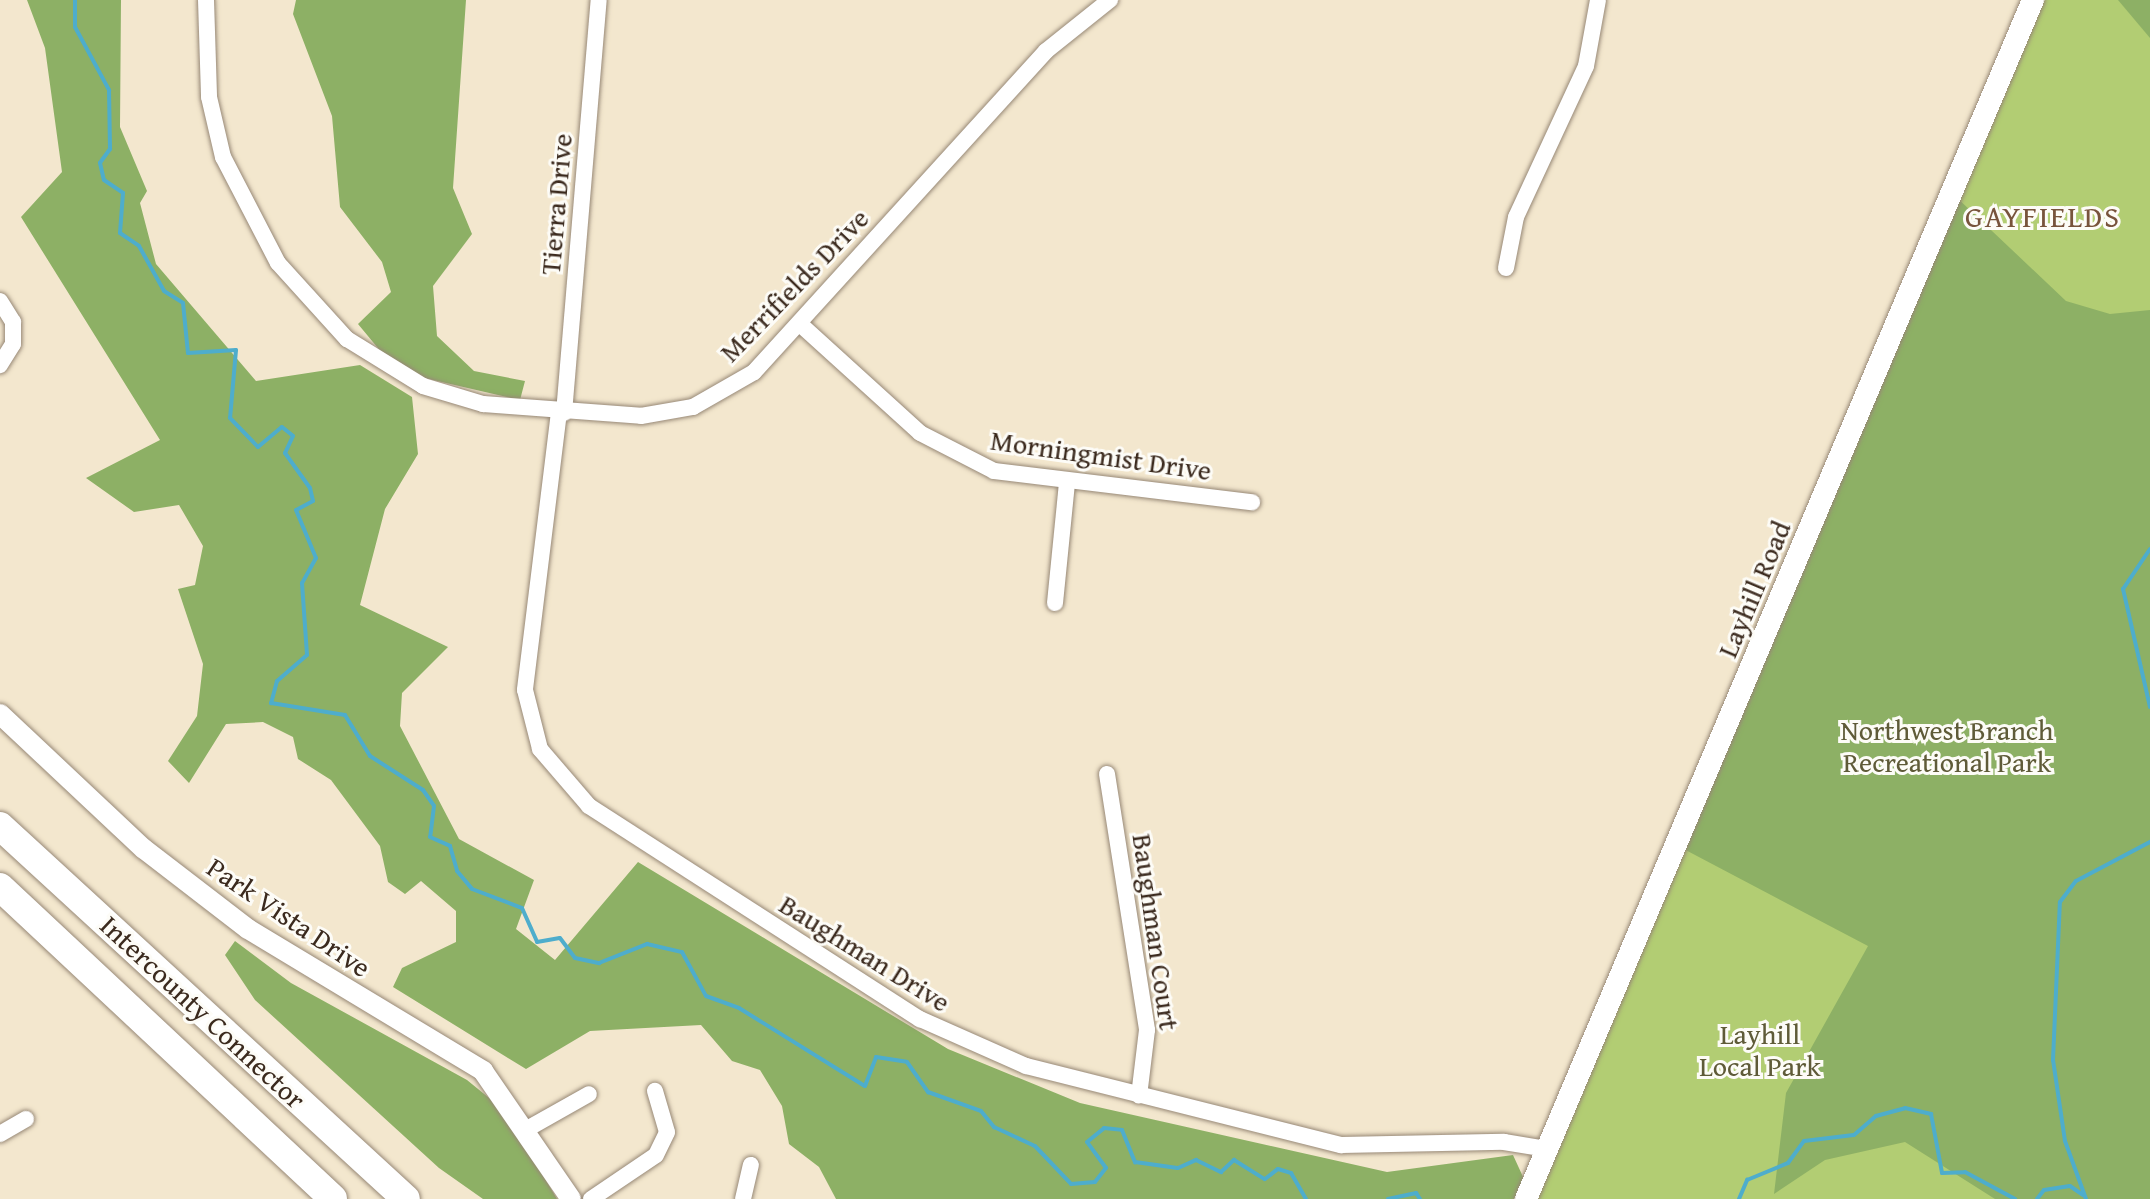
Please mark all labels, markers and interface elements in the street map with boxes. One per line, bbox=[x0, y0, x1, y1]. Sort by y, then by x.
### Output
street label: Tierra Drive bbox=[533, 132, 579, 276]
district label: GAYFIELDS bbox=[1965, 198, 2121, 234]
street label: Merrifields Drive bbox=[712, 201, 876, 369]
street label: Morningmist Drive bbox=[988, 423, 1214, 487]
street label: Layhill Road bbox=[1710, 516, 1798, 662]
park label: Northwest Branch Recreational Park bbox=[1840, 713, 2054, 779]
street label: Baughman Court bbox=[1126, 832, 1186, 1032]
street label: Park Vista Drive bbox=[201, 850, 377, 984]
street label: Baughman Drive bbox=[774, 887, 956, 1019]
street label: Intercounty Connector bbox=[93, 908, 313, 1116]
park label: Layhill Local Park bbox=[1699, 1017, 1821, 1083]

